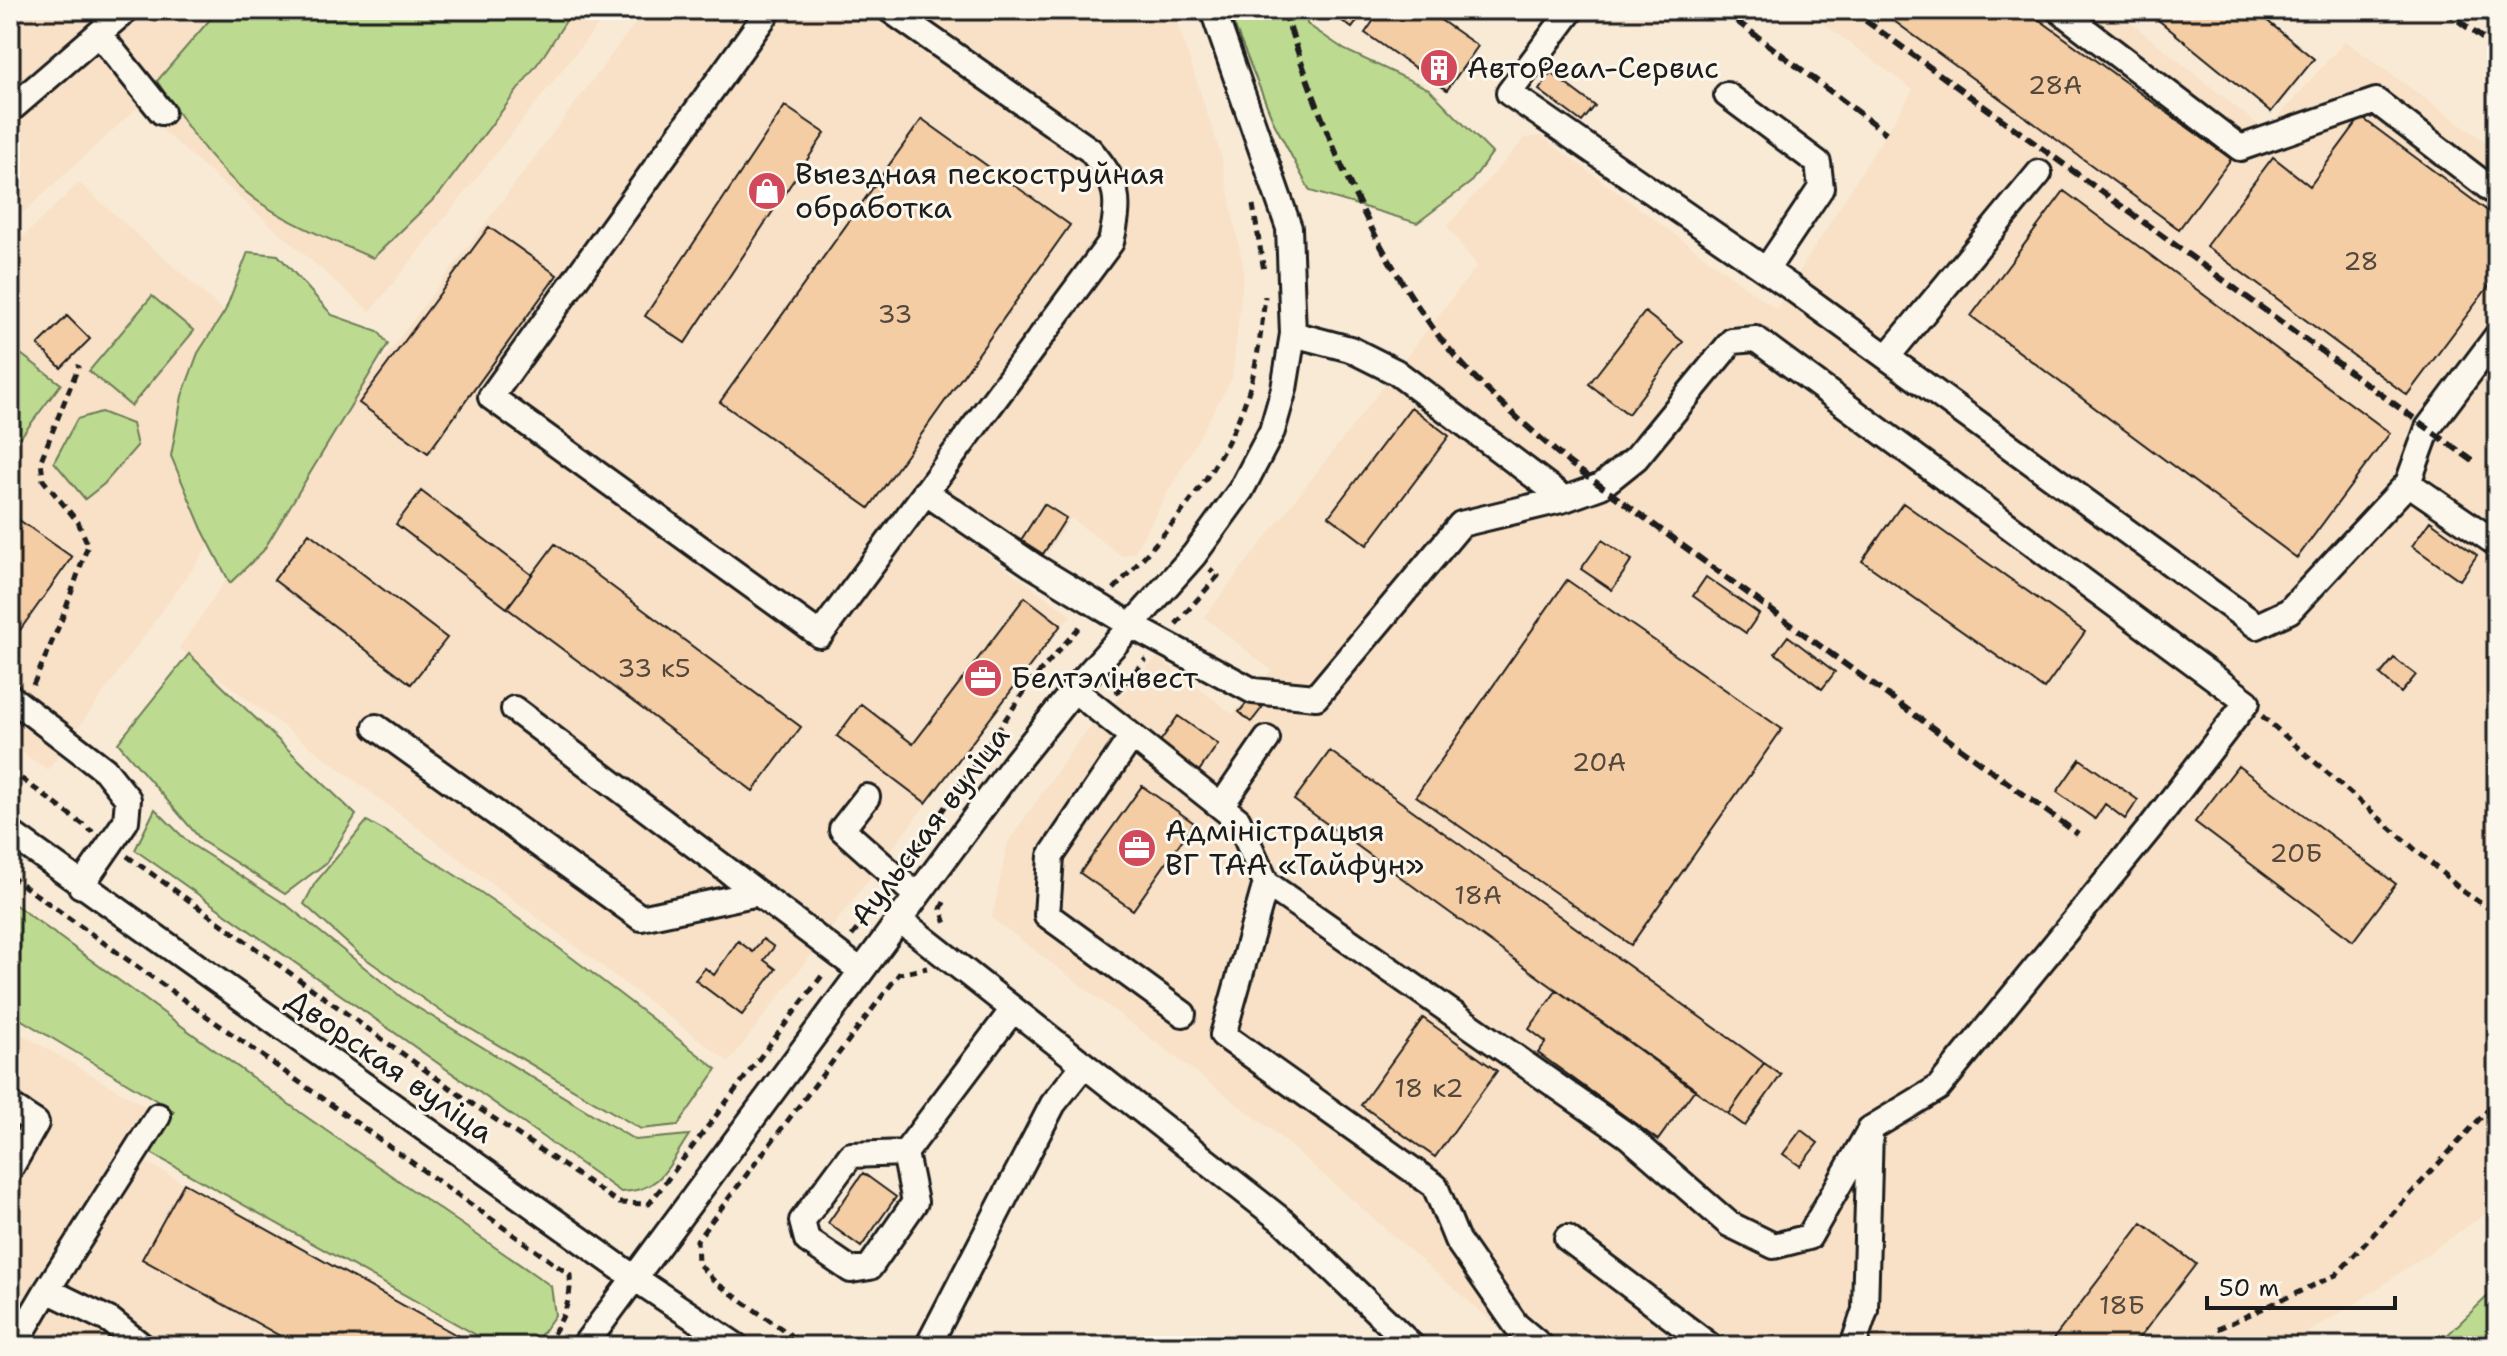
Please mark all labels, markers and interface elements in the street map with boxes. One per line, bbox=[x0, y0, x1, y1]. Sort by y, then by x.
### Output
building icon: АвтоРеал-Сервис bbox=[1418, 47, 1460, 89]
place label: АвтоРеал-Сервис bbox=[1467, 47, 1719, 88]
house number: 28А bbox=[2028, 67, 2082, 102]
place label: Выездная пескоструйная обработка bbox=[795, 153, 1165, 228]
shop icon: Выездная пескоструйная обработка bbox=[746, 170, 788, 212]
house number: 28 bbox=[2343, 243, 2379, 278]
house number: 33 bbox=[878, 296, 912, 331]
house number: 33 к5 bbox=[617, 650, 691, 685]
office icon: Белтэлінвест bbox=[962, 657, 1004, 699]
place label: Белтэлінвест bbox=[1011, 657, 1199, 698]
street label: Аульская вуліца bbox=[841, 717, 1019, 934]
house number: 20А bbox=[1572, 744, 1626, 779]
place label: Адміністрацыя ВГ ТАА «Тайфун» bbox=[1165, 810, 1424, 885]
office icon: Адміністрацыя ВГ ТАА «Тайфун» bbox=[1116, 827, 1158, 869]
house number: 20Б bbox=[2270, 835, 2322, 870]
house number: 18А bbox=[1454, 877, 1502, 912]
street label: Дворская вуліца bbox=[278, 979, 502, 1153]
house number: 18 к2 bbox=[1395, 1070, 1463, 1105]
scale bar bbox=[2207, 1260, 2395, 1310]
text: 50 m bbox=[2219, 1272, 2279, 1304]
house number: 18Б bbox=[2099, 1287, 2145, 1322]

